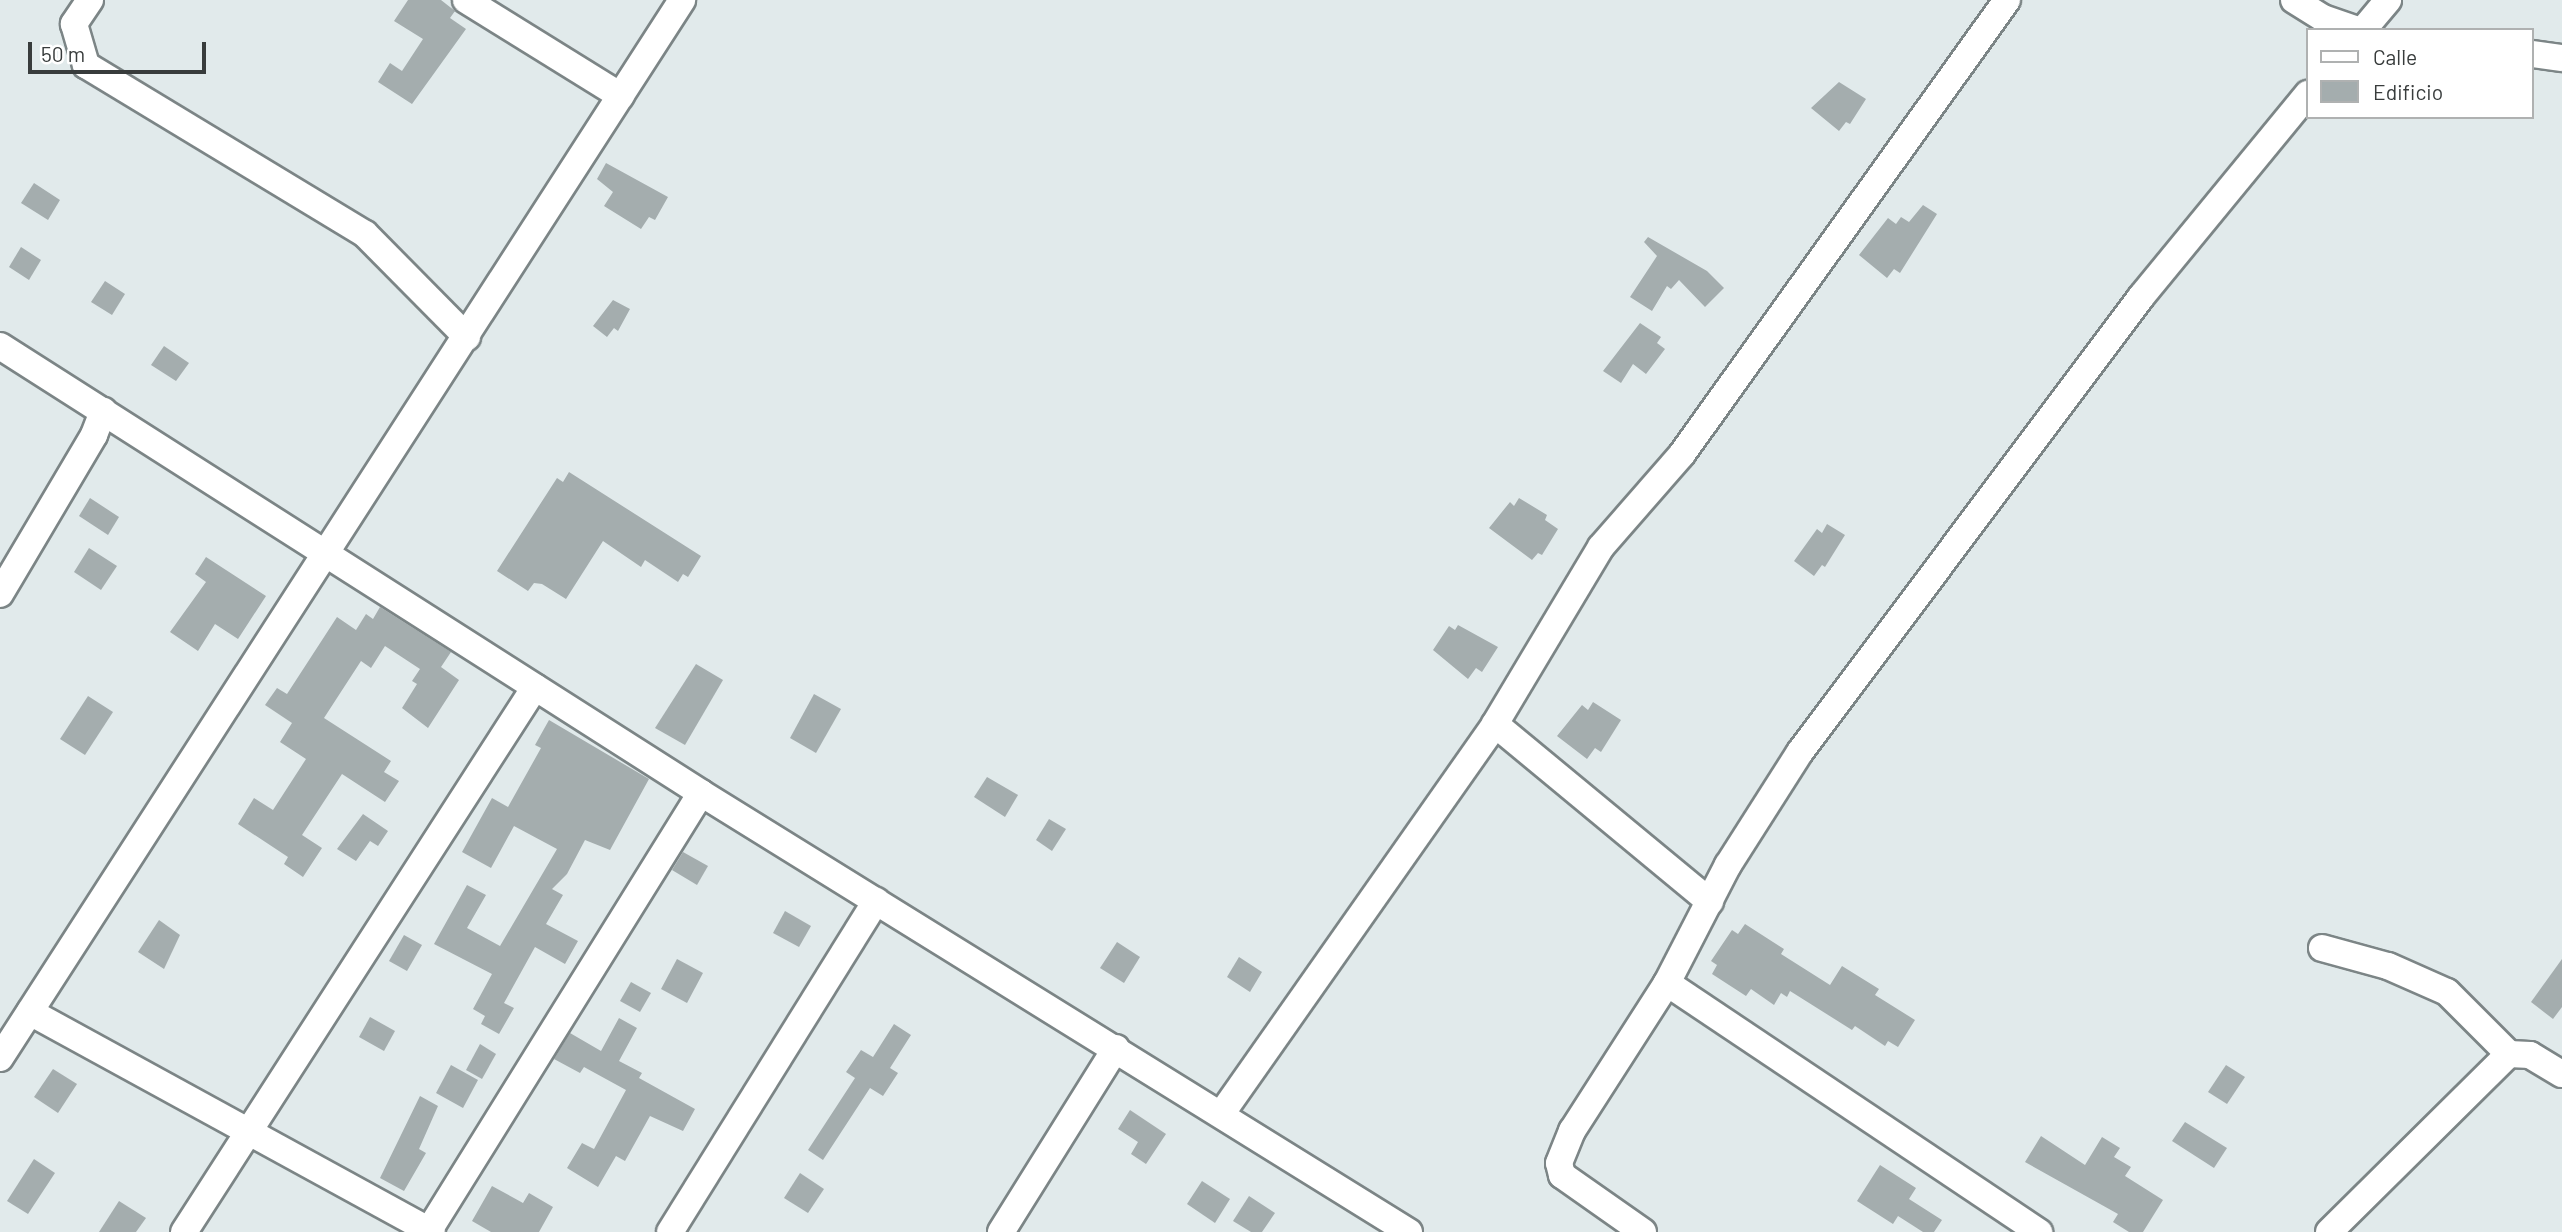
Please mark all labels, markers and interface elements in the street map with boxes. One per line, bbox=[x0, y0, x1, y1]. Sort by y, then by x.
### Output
scale bar bbox=[32, 28, 210, 72]
legend bbox=[2306, 28, 2534, 119]
text: 50 m bbox=[41, 41, 85, 66]
text: Calle bbox=[2373, 44, 2417, 69]
text: Edificio bbox=[2373, 79, 2443, 104]

